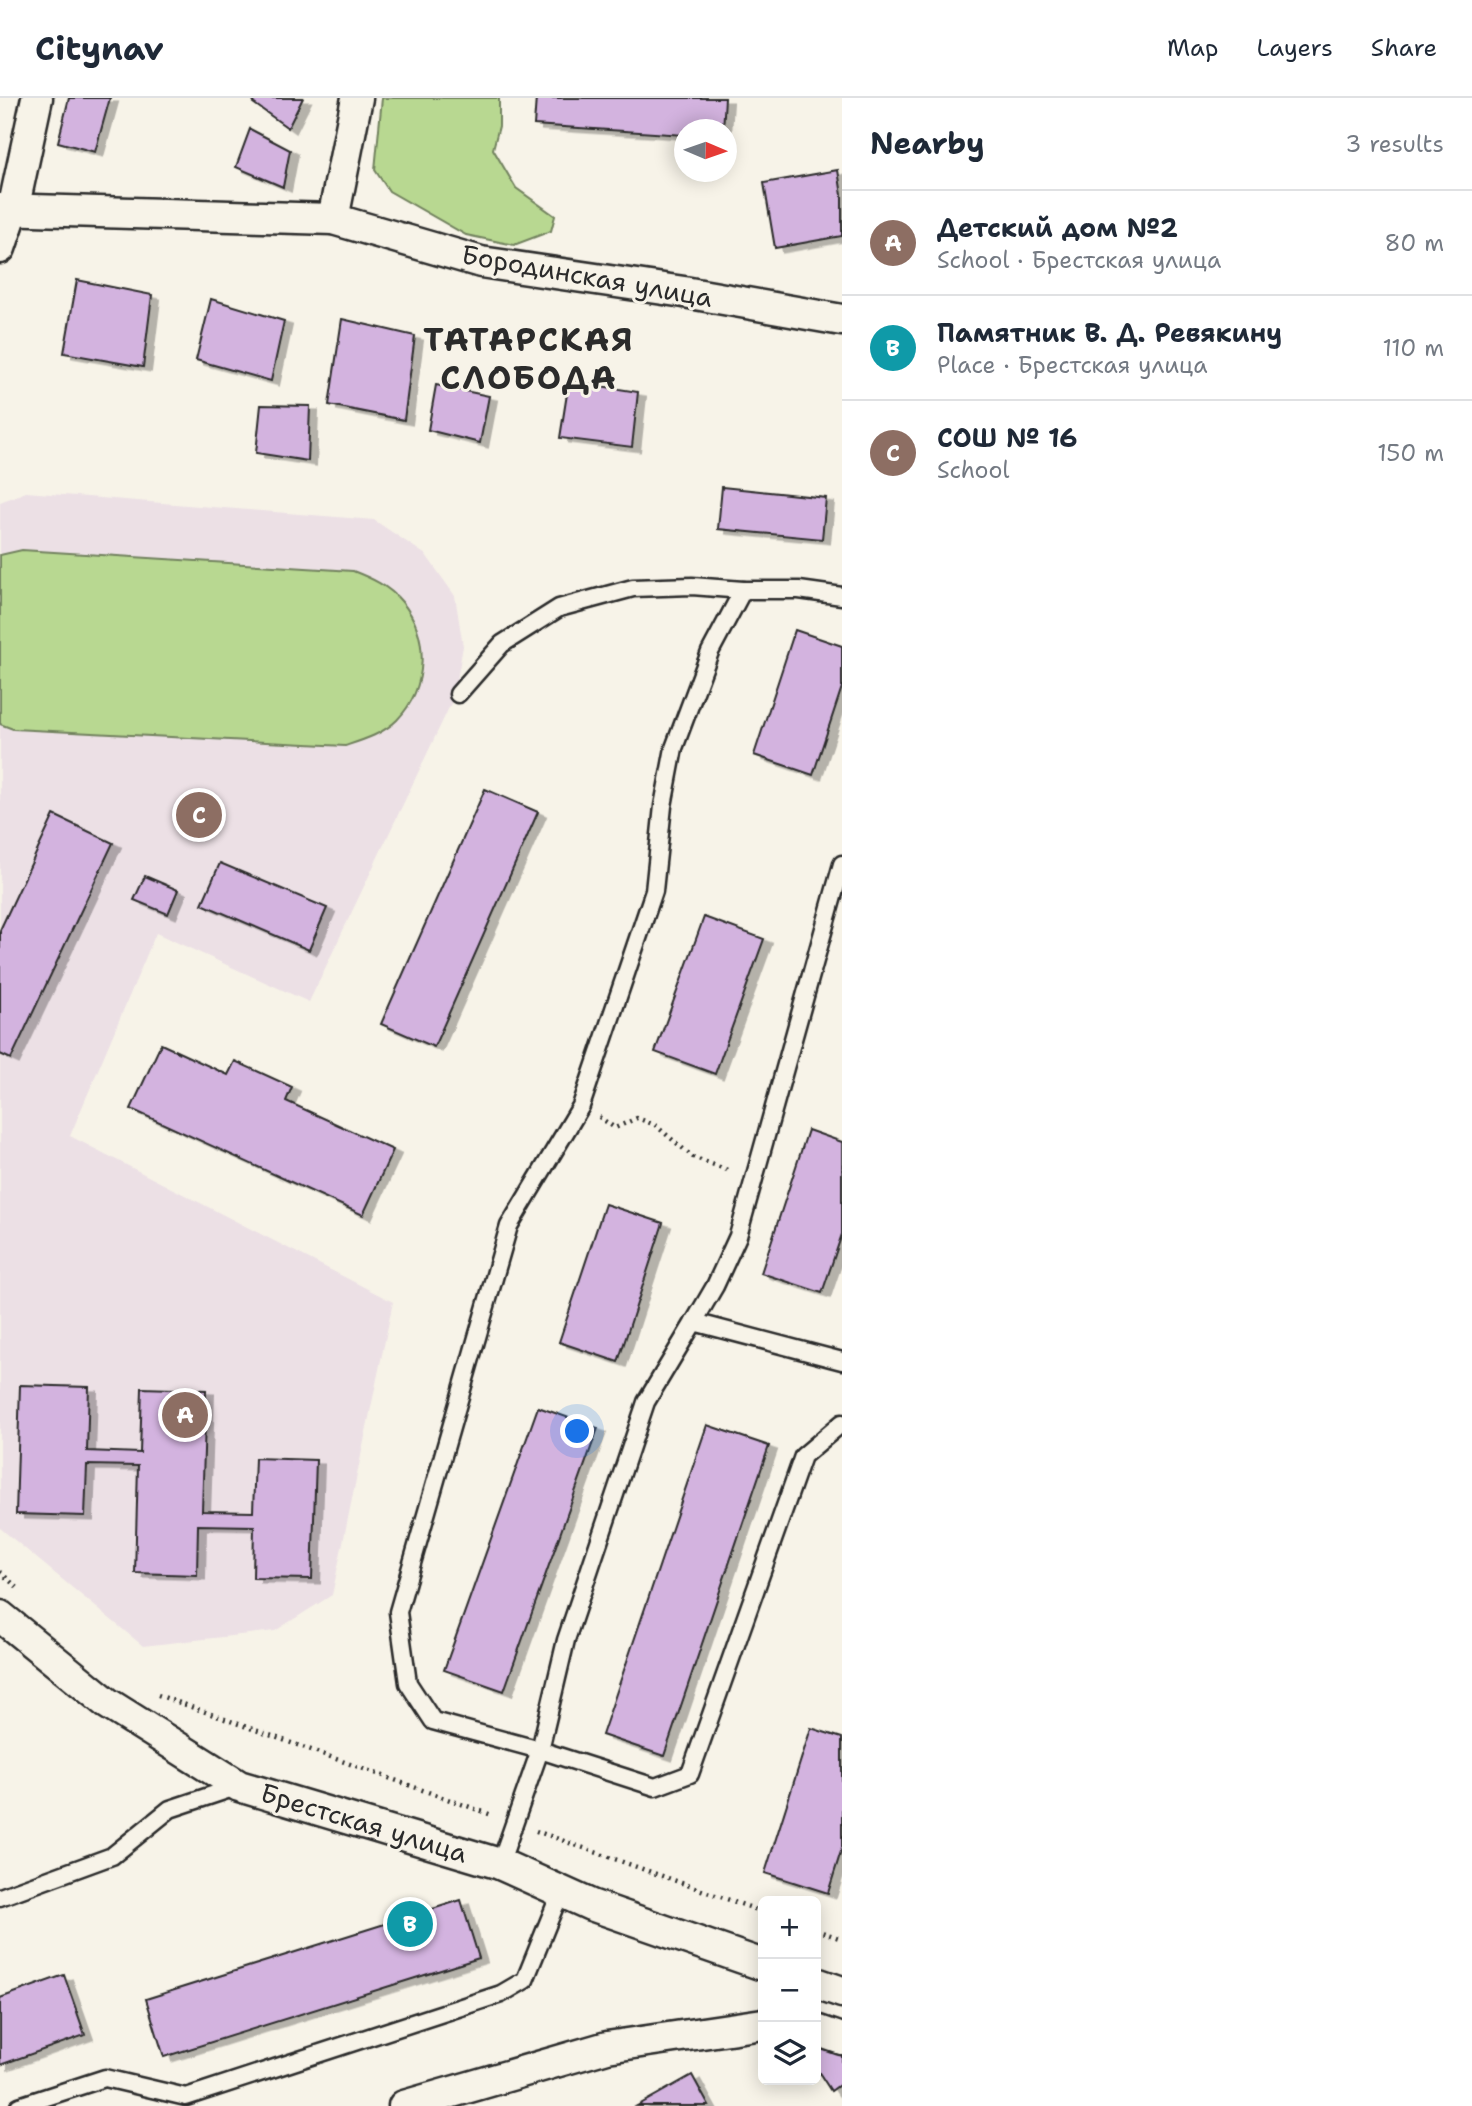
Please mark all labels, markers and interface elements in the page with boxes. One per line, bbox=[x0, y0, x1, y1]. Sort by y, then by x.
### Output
text: Citynav bbox=[35, 26, 164, 71]
text: Map bbox=[1167, 32, 1218, 64]
text: Layers bbox=[1256, 32, 1333, 64]
text: Share bbox=[1371, 32, 1437, 64]
north arrow bbox=[674, 119, 737, 182]
text: Nearby bbox=[870, 123, 985, 164]
text: 3 results bbox=[1345, 129, 1444, 159]
text: Детский дом №2 bbox=[937, 210, 1178, 245]
text: A bbox=[884, 228, 902, 258]
text: 80 m bbox=[1385, 228, 1444, 258]
street label: Бородинская улица bbox=[459, 236, 715, 315]
text: School · Брестская улица bbox=[937, 245, 1221, 275]
text: Памятник В. Д. Ревякину bbox=[937, 315, 1282, 350]
district label: ТАТАРСКАЯ СЛОБОДА bbox=[423, 317, 635, 400]
text: B bbox=[886, 333, 900, 363]
text: 110 m bbox=[1382, 333, 1444, 363]
text: Place · Брестская улица bbox=[937, 350, 1208, 380]
text: СОШ № 16 bbox=[937, 420, 1077, 455]
text: C bbox=[886, 438, 900, 468]
text: 150 m bbox=[1377, 438, 1444, 468]
text: School bbox=[937, 455, 1009, 485]
pin: C bbox=[176, 789, 222, 841]
pin: A bbox=[162, 1389, 208, 1441]
your location bbox=[560, 1414, 594, 1448]
street label: Брестская улица bbox=[256, 1774, 472, 1871]
map controls bbox=[758, 1896, 821, 2085]
button: + bbox=[758, 1896, 821, 1959]
pin: B bbox=[387, 1898, 433, 1950]
button: − bbox=[758, 1959, 821, 2022]
button: layers bbox=[758, 2022, 821, 2085]

